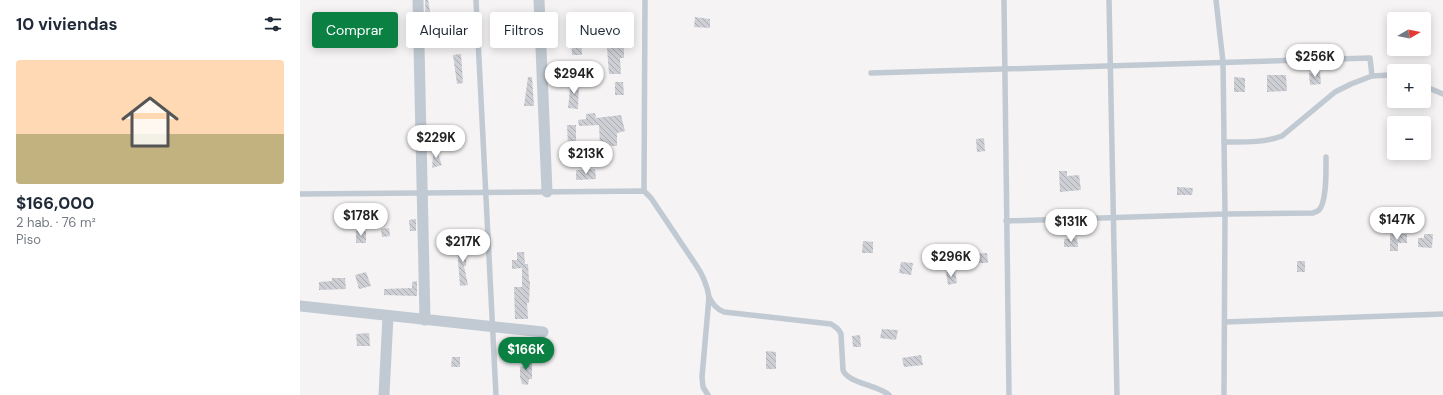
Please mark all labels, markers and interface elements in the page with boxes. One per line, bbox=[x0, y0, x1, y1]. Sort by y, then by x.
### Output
chip: Comprar bbox=[312, 12, 398, 48]
chip: Alquilar bbox=[406, 12, 482, 48]
chip: Filtros bbox=[490, 12, 558, 48]
chip: Nuevo bbox=[566, 12, 634, 48]
north arrow bbox=[1387, 12, 1431, 56]
map controls bbox=[1387, 12, 1431, 160]
text: 10 viviendas bbox=[16, 13, 118, 35]
icon: filters bbox=[262, 13, 284, 35]
pin: $256K bbox=[1287, 44, 1343, 78]
text: $256K bbox=[1295, 48, 1335, 65]
pin: $294K bbox=[546, 61, 602, 95]
button: + bbox=[1387, 64, 1431, 108]
text: $294K bbox=[554, 65, 594, 82]
icon: home bbox=[114, 86, 186, 158]
button: − bbox=[1387, 116, 1431, 160]
pin: $229K bbox=[408, 125, 464, 159]
text: $229K bbox=[416, 129, 456, 146]
pin: $213K bbox=[558, 141, 614, 175]
text: $213K bbox=[568, 145, 604, 162]
text: $166,000 bbox=[16, 192, 94, 214]
pin: $178K bbox=[333, 203, 389, 237]
text: $178K bbox=[343, 207, 379, 224]
pin: $147K bbox=[1369, 207, 1425, 241]
pin: $131K bbox=[1043, 209, 1099, 243]
text: $147K bbox=[1379, 211, 1415, 228]
text: $131K bbox=[1054, 213, 1088, 230]
text: 2 hab. · 76 m² bbox=[16, 214, 96, 231]
pin: $217K bbox=[435, 229, 491, 263]
text: Piso bbox=[16, 231, 41, 248]
text: $217K bbox=[445, 233, 481, 250]
pin: $296K bbox=[923, 244, 979, 278]
text: $296K bbox=[931, 248, 971, 265]
pin: $166K bbox=[498, 337, 554, 371]
text: $166K bbox=[507, 341, 545, 358]

